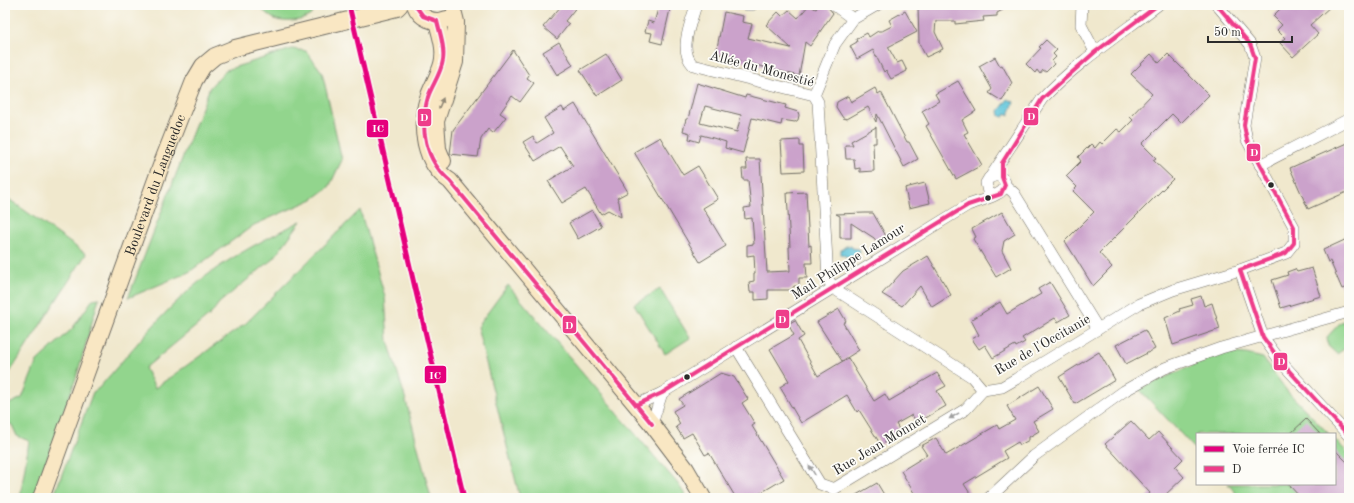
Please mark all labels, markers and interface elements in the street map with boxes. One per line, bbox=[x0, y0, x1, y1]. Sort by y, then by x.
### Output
scale bar bbox=[1208, 18, 1292, 44]
text: 50 m bbox=[1214, 26, 1241, 39]
street label: Allée du Monestié bbox=[708, 48, 816, 90]
one-way arrow bbox=[438, 97, 444, 109]
line badge: D bbox=[1023, 107, 1039, 126]
line badge: D bbox=[417, 108, 432, 127]
text: D bbox=[1027, 112, 1036, 123]
street label: Boulevard du Languedoc bbox=[123, 113, 188, 258]
text: D bbox=[420, 113, 429, 124]
line badge: IC bbox=[366, 119, 389, 138]
text: IC bbox=[372, 124, 384, 135]
line badge: D bbox=[1246, 143, 1261, 162]
text: D bbox=[1250, 148, 1259, 159]
unlabelled marker bbox=[1266, 180, 1276, 190]
unlabelled marker bbox=[983, 193, 993, 203]
street label: Mail Philippe Lamour bbox=[789, 221, 908, 303]
line badge: D bbox=[775, 309, 790, 329]
street label: Rue de l'Occitanie bbox=[992, 312, 1093, 378]
line badge: D bbox=[562, 315, 577, 334]
text: D bbox=[778, 315, 787, 326]
text: D bbox=[565, 321, 574, 332]
line badge: D bbox=[1273, 352, 1288, 371]
text: D bbox=[1277, 357, 1286, 368]
line badge: IC bbox=[424, 365, 447, 384]
text: IC bbox=[429, 371, 441, 382]
unlabelled marker bbox=[682, 372, 692, 382]
street label: Rue Jean Monnet bbox=[831, 412, 928, 478]
one-way arrow bbox=[949, 412, 959, 420]
legend bbox=[1196, 433, 1336, 485]
text: Voie ferrée IC bbox=[1232, 444, 1305, 456]
one-way arrow bbox=[808, 464, 815, 476]
text: D bbox=[1232, 464, 1241, 476]

